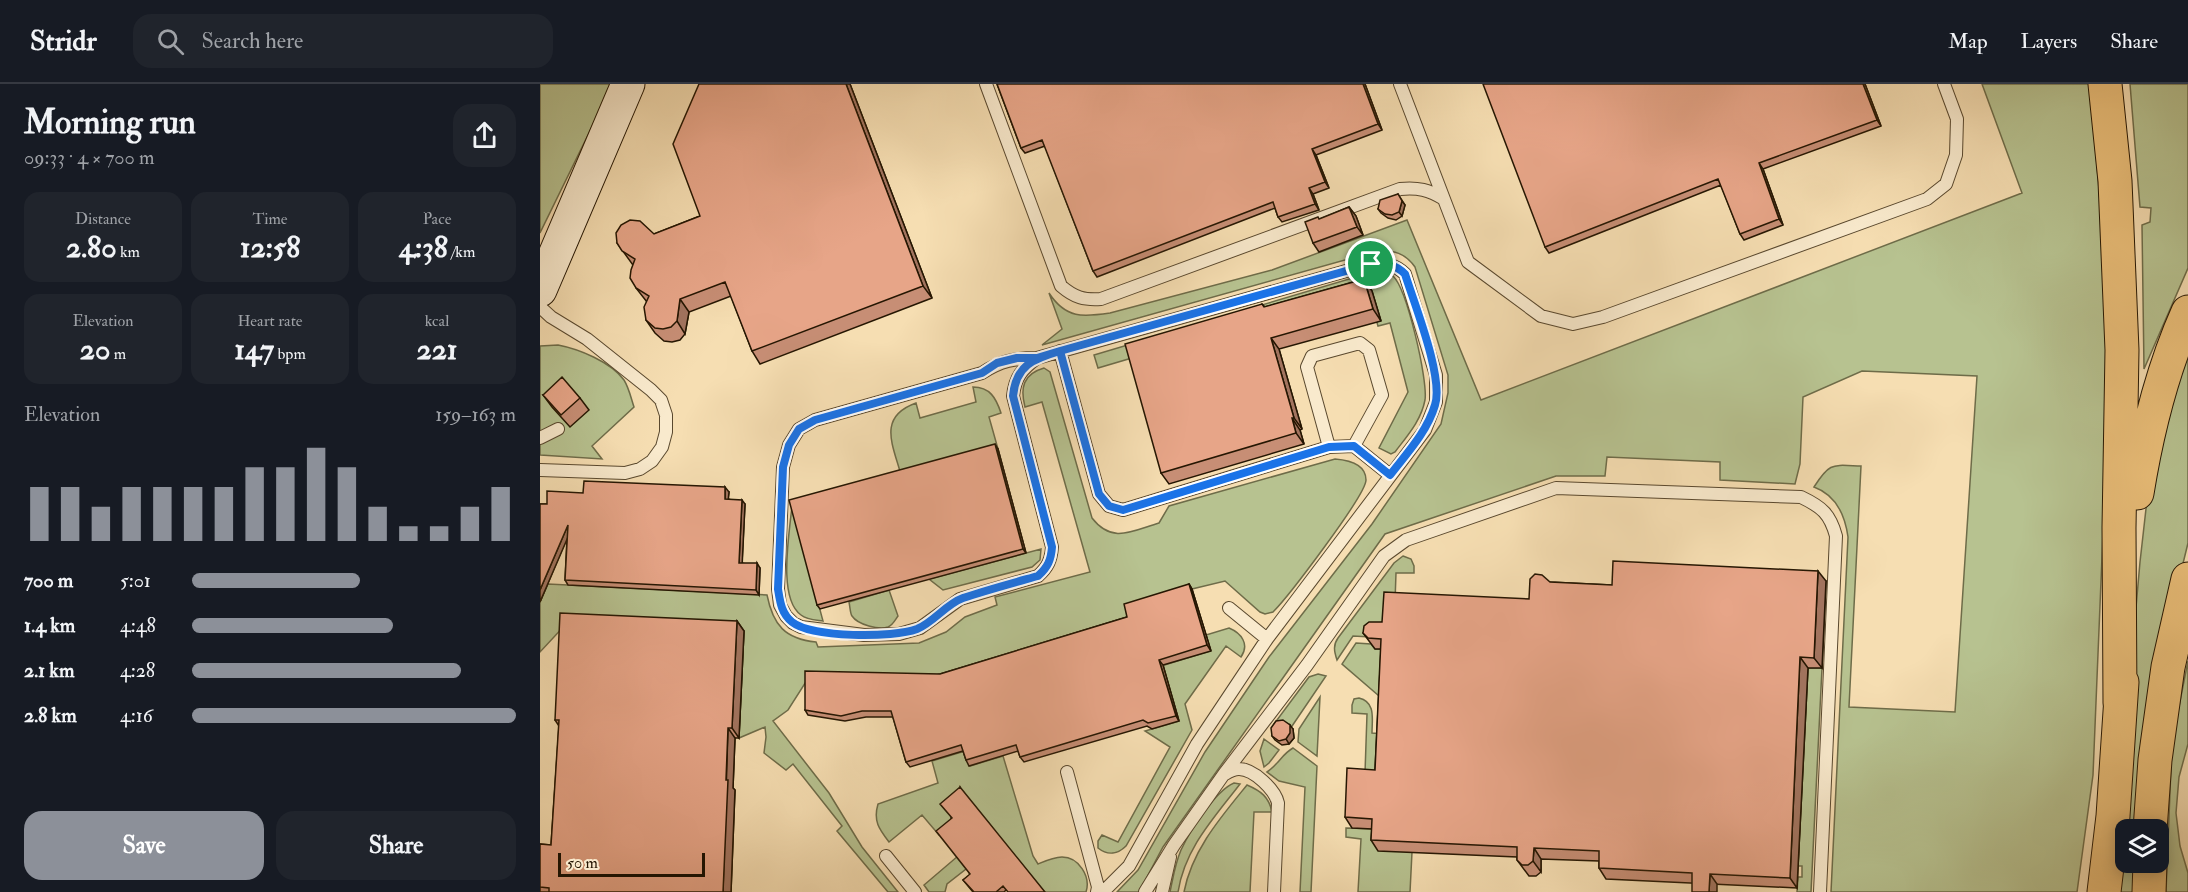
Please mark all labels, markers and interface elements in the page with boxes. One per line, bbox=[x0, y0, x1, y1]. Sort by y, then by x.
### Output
search box bbox=[133, 14, 553, 68]
text: Stridr bbox=[30, 24, 97, 59]
icon: search bbox=[154, 25, 187, 58]
text: Search here bbox=[202, 27, 303, 55]
text: Map bbox=[1948, 28, 1988, 55]
text: Layers bbox=[2021, 28, 2077, 55]
text: Share bbox=[2110, 28, 2158, 55]
text: Morning run bbox=[24, 102, 196, 143]
button: share bbox=[453, 104, 516, 167]
text: 09:33 · 4 × 700 m bbox=[24, 145, 155, 170]
text: Distance bbox=[75, 209, 131, 229]
text: Time bbox=[253, 209, 287, 229]
text: Pace bbox=[423, 209, 451, 229]
text: 2.80 bbox=[66, 229, 117, 266]
text: 12:58 bbox=[240, 229, 300, 266]
text: 4:38 bbox=[399, 229, 448, 266]
pin bbox=[1345, 238, 1396, 289]
text: km bbox=[117, 242, 140, 262]
text: /km bbox=[448, 242, 475, 262]
icon: arrive bbox=[1354, 247, 1387, 280]
text: Elevation bbox=[73, 311, 133, 331]
text: Heart rate bbox=[237, 311, 303, 331]
text: kcal bbox=[425, 311, 449, 331]
text: 20 bbox=[80, 331, 110, 368]
text: 147 bbox=[234, 331, 274, 368]
text: 221 bbox=[416, 331, 458, 368]
text: m bbox=[110, 344, 126, 364]
text: bpm bbox=[274, 344, 306, 364]
text: Elevation bbox=[24, 402, 100, 427]
text: 159–163 m bbox=[435, 402, 516, 427]
text: 700 m bbox=[24, 568, 73, 593]
text: 5:01 bbox=[120, 568, 151, 593]
text: 1.4 km bbox=[24, 613, 75, 638]
text: 4:48 bbox=[120, 613, 156, 638]
text: 2.1 km bbox=[24, 658, 74, 683]
text: 4:28 bbox=[120, 658, 155, 683]
text: 2.8 km bbox=[24, 703, 77, 728]
text: 4:16 bbox=[120, 703, 153, 728]
button: Save bbox=[24, 811, 264, 880]
button: Share bbox=[276, 811, 516, 880]
map controls bbox=[2115, 819, 2169, 873]
button: layers bbox=[2115, 819, 2169, 873]
scale bar bbox=[558, 850, 705, 878]
text: 50 m bbox=[567, 853, 598, 873]

